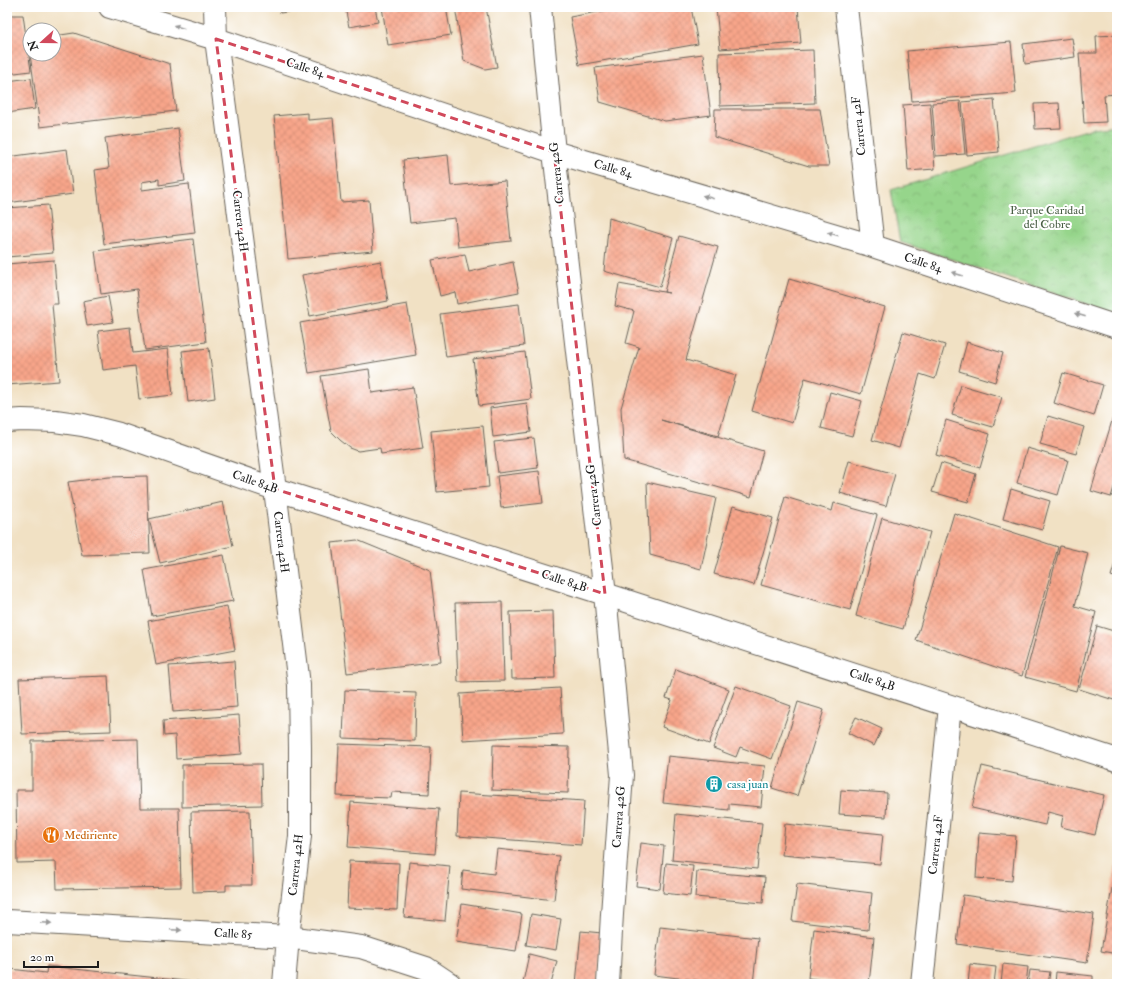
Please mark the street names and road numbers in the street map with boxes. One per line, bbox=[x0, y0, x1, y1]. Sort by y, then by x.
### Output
street label: Calle 84 bbox=[284, 55, 327, 81]
street label: Carrera 42F bbox=[848, 95, 870, 156]
street label: Carrera 42G bbox=[546, 141, 568, 205]
street label: Calle 84 bbox=[592, 156, 635, 182]
street label: Carrera 42H bbox=[229, 189, 251, 253]
street label: Calle 84 bbox=[902, 250, 945, 276]
street label: Carrera 42G bbox=[583, 463, 605, 527]
street label: Calle 84B bbox=[230, 467, 280, 497]
street label: Carrera 42H bbox=[270, 510, 292, 574]
street label: Calle 84B bbox=[539, 567, 589, 595]
street label: Calle 84B bbox=[847, 666, 897, 694]
street label: Carrera 42G bbox=[609, 785, 629, 849]
street label: Carrera 42F bbox=[925, 814, 947, 875]
street label: Carrera 42H bbox=[285, 833, 307, 897]
street label: Calle 85 bbox=[214, 926, 253, 943]

